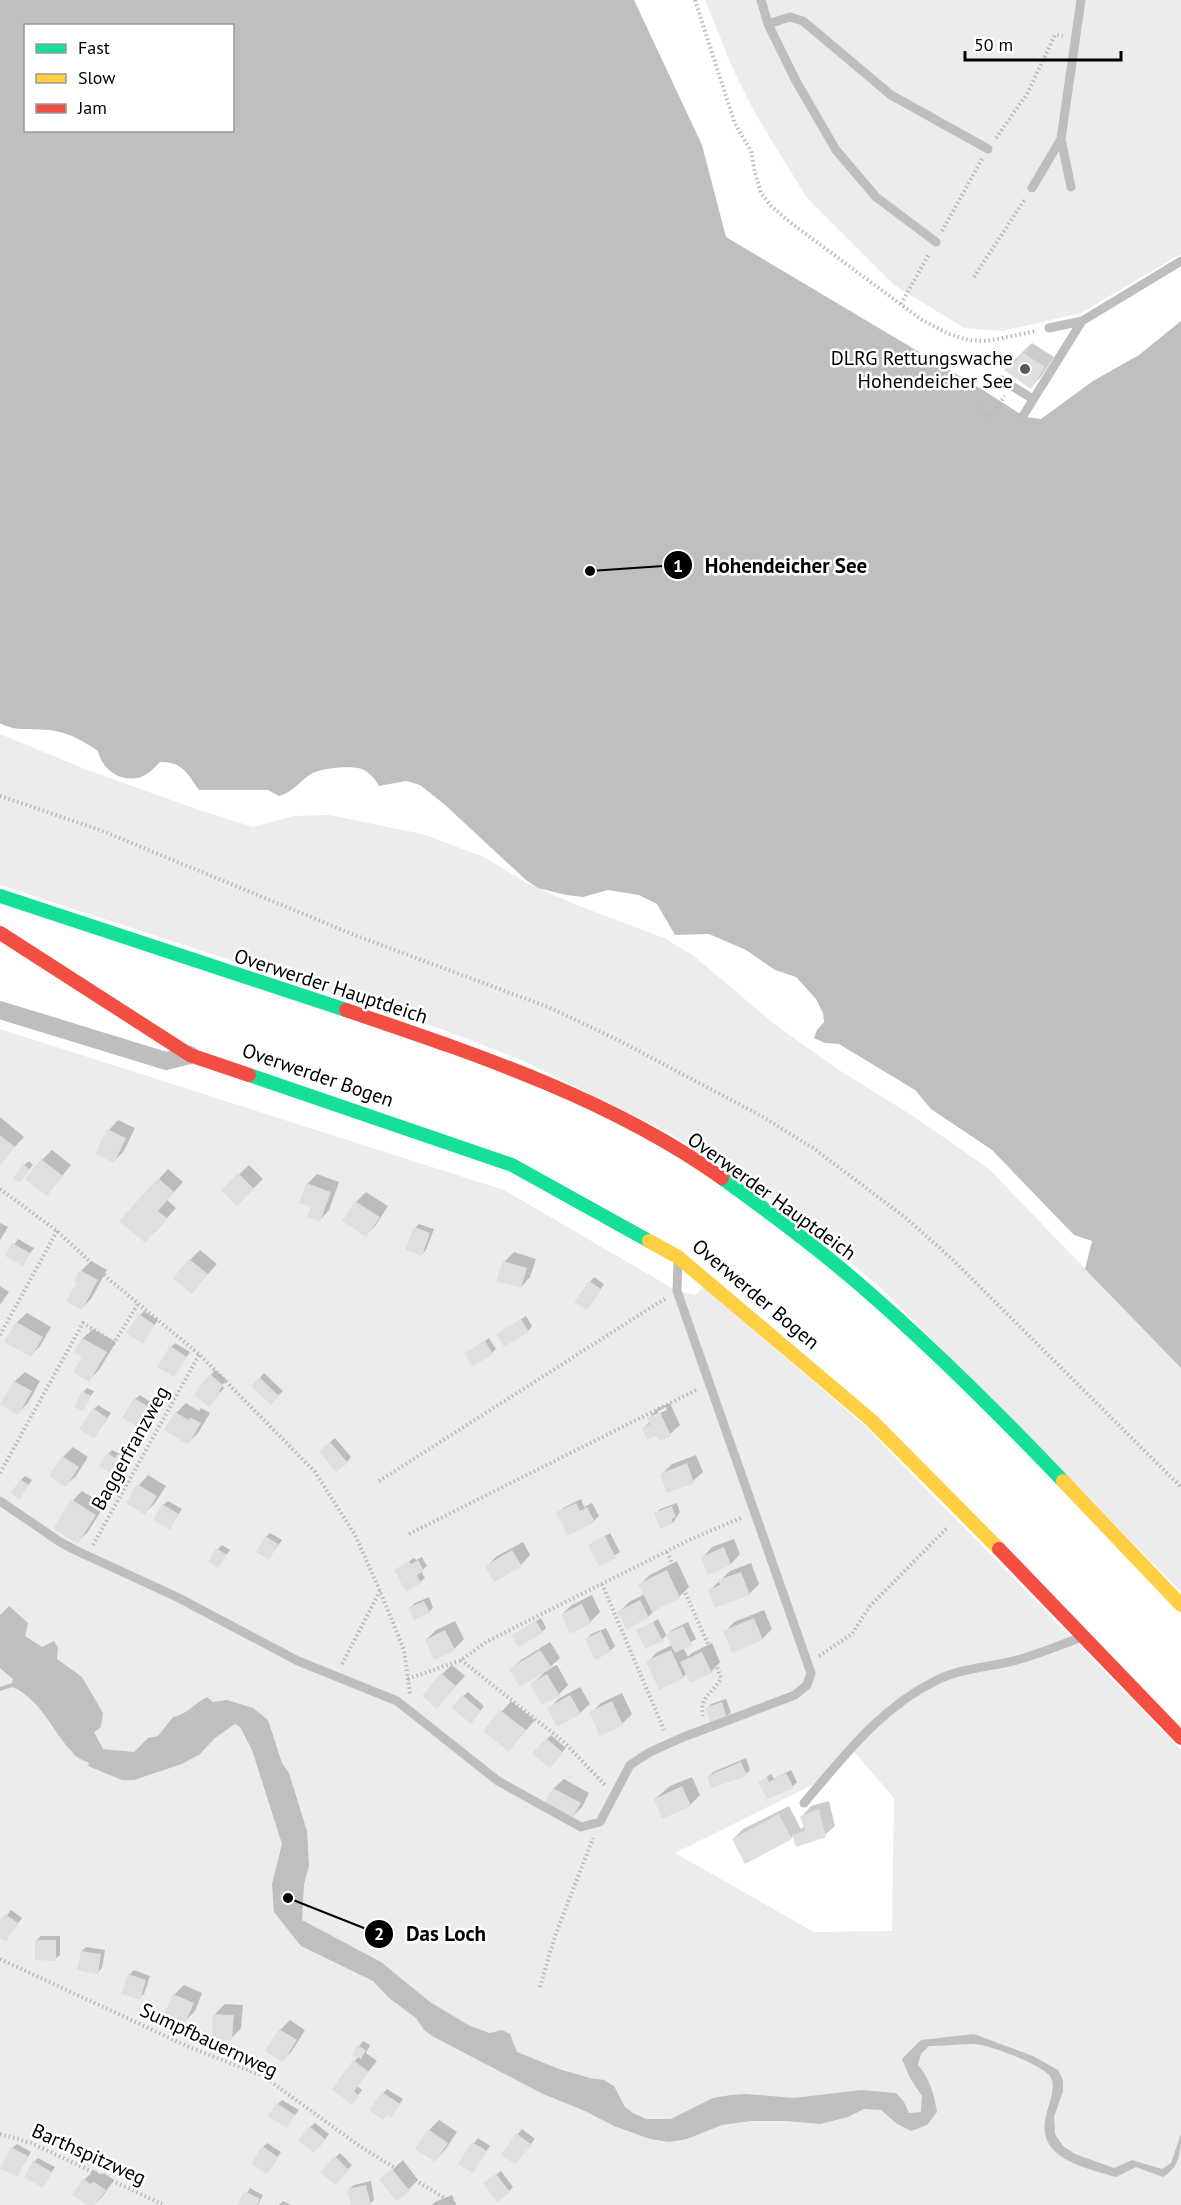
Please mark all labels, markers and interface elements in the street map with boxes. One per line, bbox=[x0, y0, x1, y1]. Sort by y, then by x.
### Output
legend bbox=[24, 24, 234, 132]
scale bar bbox=[965, 24, 1121, 62]
text: 50 m bbox=[974, 33, 1013, 56]
text: Fast bbox=[78, 36, 110, 59]
text: Slow bbox=[78, 66, 116, 89]
text: Jam bbox=[77, 96, 107, 119]
place label: DLRG Rettungswache Hohendeicher See bbox=[831, 345, 1013, 394]
marker: DLRG Rettungswache Hohendeicher See bbox=[1018, 362, 1032, 376]
callout: Hohendeicher See bbox=[663, 546, 880, 585]
text: Hohendeicher See bbox=[705, 552, 867, 579]
text: 1 bbox=[673, 554, 683, 577]
street label: Overwerder Hauptdeich bbox=[231, 942, 431, 1030]
street label: Overwerder Bogen bbox=[239, 1037, 397, 1113]
street label: Overwerder Hauptdeich bbox=[683, 1126, 861, 1266]
street label: Overwerder Bogen bbox=[687, 1233, 825, 1355]
street label: Baggerfranzweg bbox=[85, 1381, 175, 1515]
callout: Das Loch bbox=[364, 1914, 498, 1953]
text: Das Loch bbox=[406, 1920, 486, 1947]
text: 2 bbox=[374, 1922, 384, 1945]
street label: Sumpfbauernweg bbox=[136, 1997, 282, 2083]
street label: Barthspitzweg bbox=[28, 2117, 150, 2191]

